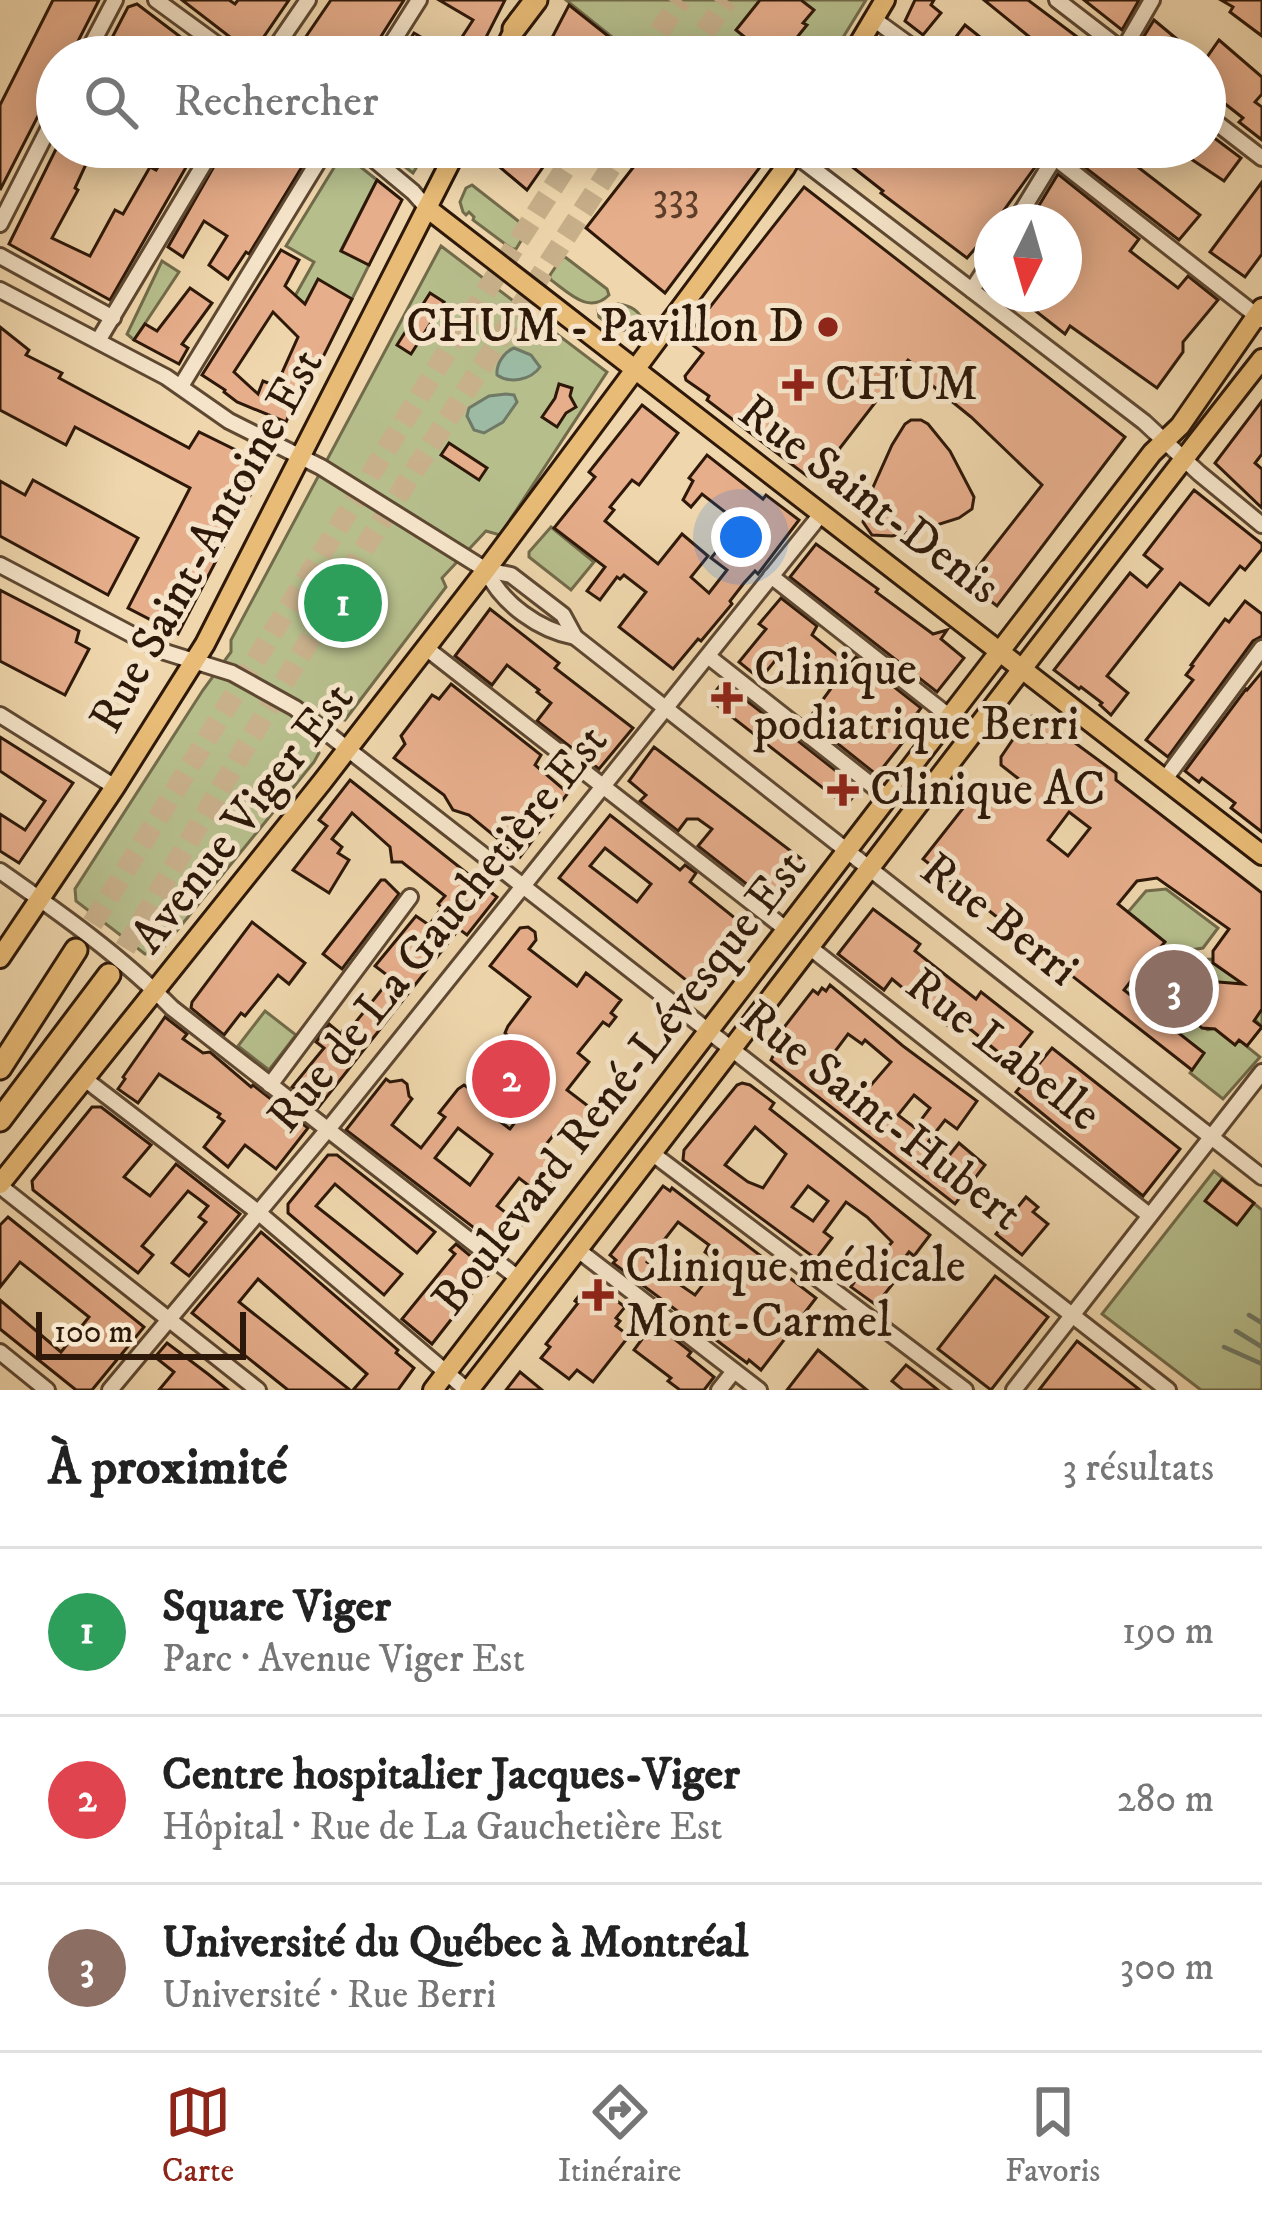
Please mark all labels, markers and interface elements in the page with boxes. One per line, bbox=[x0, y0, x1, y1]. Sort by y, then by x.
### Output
search box bbox=[36, 36, 1226, 168]
icon: search bbox=[78, 69, 144, 135]
text: Rechercher bbox=[174, 74, 379, 130]
house number: 333 bbox=[652, 172, 700, 224]
north arrow bbox=[974, 204, 1082, 312]
place label: CHUM - Pavillon D bbox=[406, 297, 804, 357]
marker: CHUM - Pavillon D bbox=[815, 314, 841, 340]
street label: Rue Saint-Antoine Est bbox=[77, 338, 337, 744]
place label: CHUM bbox=[825, 355, 978, 415]
marker: CHUM bbox=[782, 369, 814, 401]
street label: Rue Saint-Denis bbox=[726, 382, 1012, 618]
your location bbox=[711, 507, 771, 567]
pin: 1 bbox=[304, 558, 382, 648]
place label: Clinique podiatrique Berri bbox=[753, 640, 1079, 755]
street label: Avenue Viger Est bbox=[118, 670, 368, 966]
marker: Clinique podiatrique Berri bbox=[711, 682, 743, 714]
street label: Rue de La Gauchetière Est bbox=[255, 713, 621, 1145]
place label: Clinique AC bbox=[870, 760, 1105, 820]
marker: Clinique AC bbox=[827, 774, 859, 806]
street label: Boulevard René-Lévesque Est bbox=[420, 838, 820, 1328]
street label: Rue Berri bbox=[908, 840, 1090, 1000]
pin: 3 bbox=[1135, 944, 1213, 1034]
street label: Rue Labelle bbox=[893, 955, 1113, 1145]
street label: Rue Saint-Hubert bbox=[728, 987, 1034, 1245]
pin: 2 bbox=[472, 1034, 550, 1124]
place label: Clinique médicale Mont-Carmel bbox=[625, 1237, 966, 1352]
marker: Clinique médicale Mont-Carmel bbox=[582, 1279, 614, 1311]
scale bar bbox=[36, 1306, 246, 1359]
text: 100 m bbox=[54, 1312, 133, 1353]
text: À proximité bbox=[48, 1436, 288, 1500]
text: 3 résultats bbox=[1062, 1444, 1214, 1493]
text: Square Viger bbox=[162, 1579, 391, 1635]
text: 1 bbox=[80, 1607, 94, 1656]
text: 190 m bbox=[1122, 1607, 1214, 1656]
text: Parc · Avenue Viger Est bbox=[162, 1635, 525, 1684]
text: Centre hospitalier Jacques-Viger bbox=[162, 1747, 740, 1803]
text: 2 bbox=[77, 1775, 97, 1824]
text: 280 m bbox=[1117, 1775, 1214, 1824]
text: Hôpital · Rue de La Gauchetière Est bbox=[162, 1803, 723, 1852]
text: Université du Québec à Montréal bbox=[162, 1915, 748, 1971]
text: 3 bbox=[80, 1943, 94, 1992]
text: 300 m bbox=[1120, 1943, 1214, 1992]
text: Université · Rue Berri bbox=[162, 1971, 496, 2020]
tab: Carte bbox=[162, 2079, 234, 2192]
tab: Itinéraire bbox=[558, 2079, 681, 2192]
tab: Favoris bbox=[1005, 2079, 1100, 2192]

